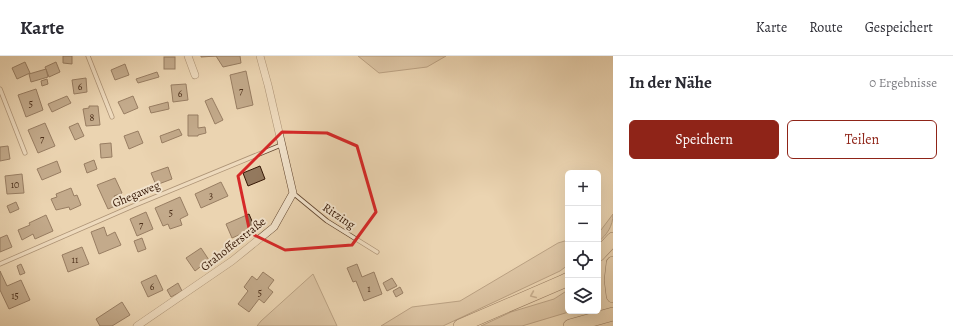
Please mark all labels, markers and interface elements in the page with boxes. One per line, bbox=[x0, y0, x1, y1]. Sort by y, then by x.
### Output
text: Karte bbox=[20, 15, 64, 41]
text: Karte bbox=[756, 18, 787, 37]
text: Route bbox=[809, 18, 843, 37]
text: Gespeichert bbox=[865, 18, 933, 37]
text: In der Nähe bbox=[629, 71, 712, 94]
text: 0 Ergebnisse bbox=[869, 74, 937, 91]
house number: 6 bbox=[78, 80, 83, 93]
house number: 7 bbox=[239, 84, 244, 97]
house number: 6 bbox=[178, 87, 183, 100]
house number: 5 bbox=[29, 97, 33, 110]
house number: 8 bbox=[90, 111, 95, 124]
button: Speichern bbox=[629, 120, 779, 159]
button: Teilen bbox=[787, 120, 937, 159]
house number: 7 bbox=[40, 132, 45, 145]
map controls bbox=[565, 170, 601, 314]
button: + bbox=[565, 170, 601, 206]
street label: Ghegaweg bbox=[110, 177, 162, 211]
house number: 10 bbox=[11, 178, 19, 191]
house number: 3 bbox=[209, 189, 213, 202]
street label: Ritzing bbox=[320, 199, 358, 233]
house number: 5 bbox=[169, 206, 173, 219]
button: − bbox=[565, 206, 601, 242]
street label: Grahofferstraße bbox=[197, 213, 269, 275]
house number: 7 bbox=[139, 218, 144, 231]
button: locate bbox=[565, 242, 601, 278]
house number: 11 bbox=[72, 253, 79, 266]
button: layers bbox=[565, 278, 601, 314]
house number: 6 bbox=[150, 280, 155, 293]
house number: 1 bbox=[367, 282, 371, 295]
house number: 5 bbox=[258, 286, 262, 299]
house number: 15 bbox=[11, 289, 19, 302]
one-way arrow bbox=[529, 290, 537, 298]

